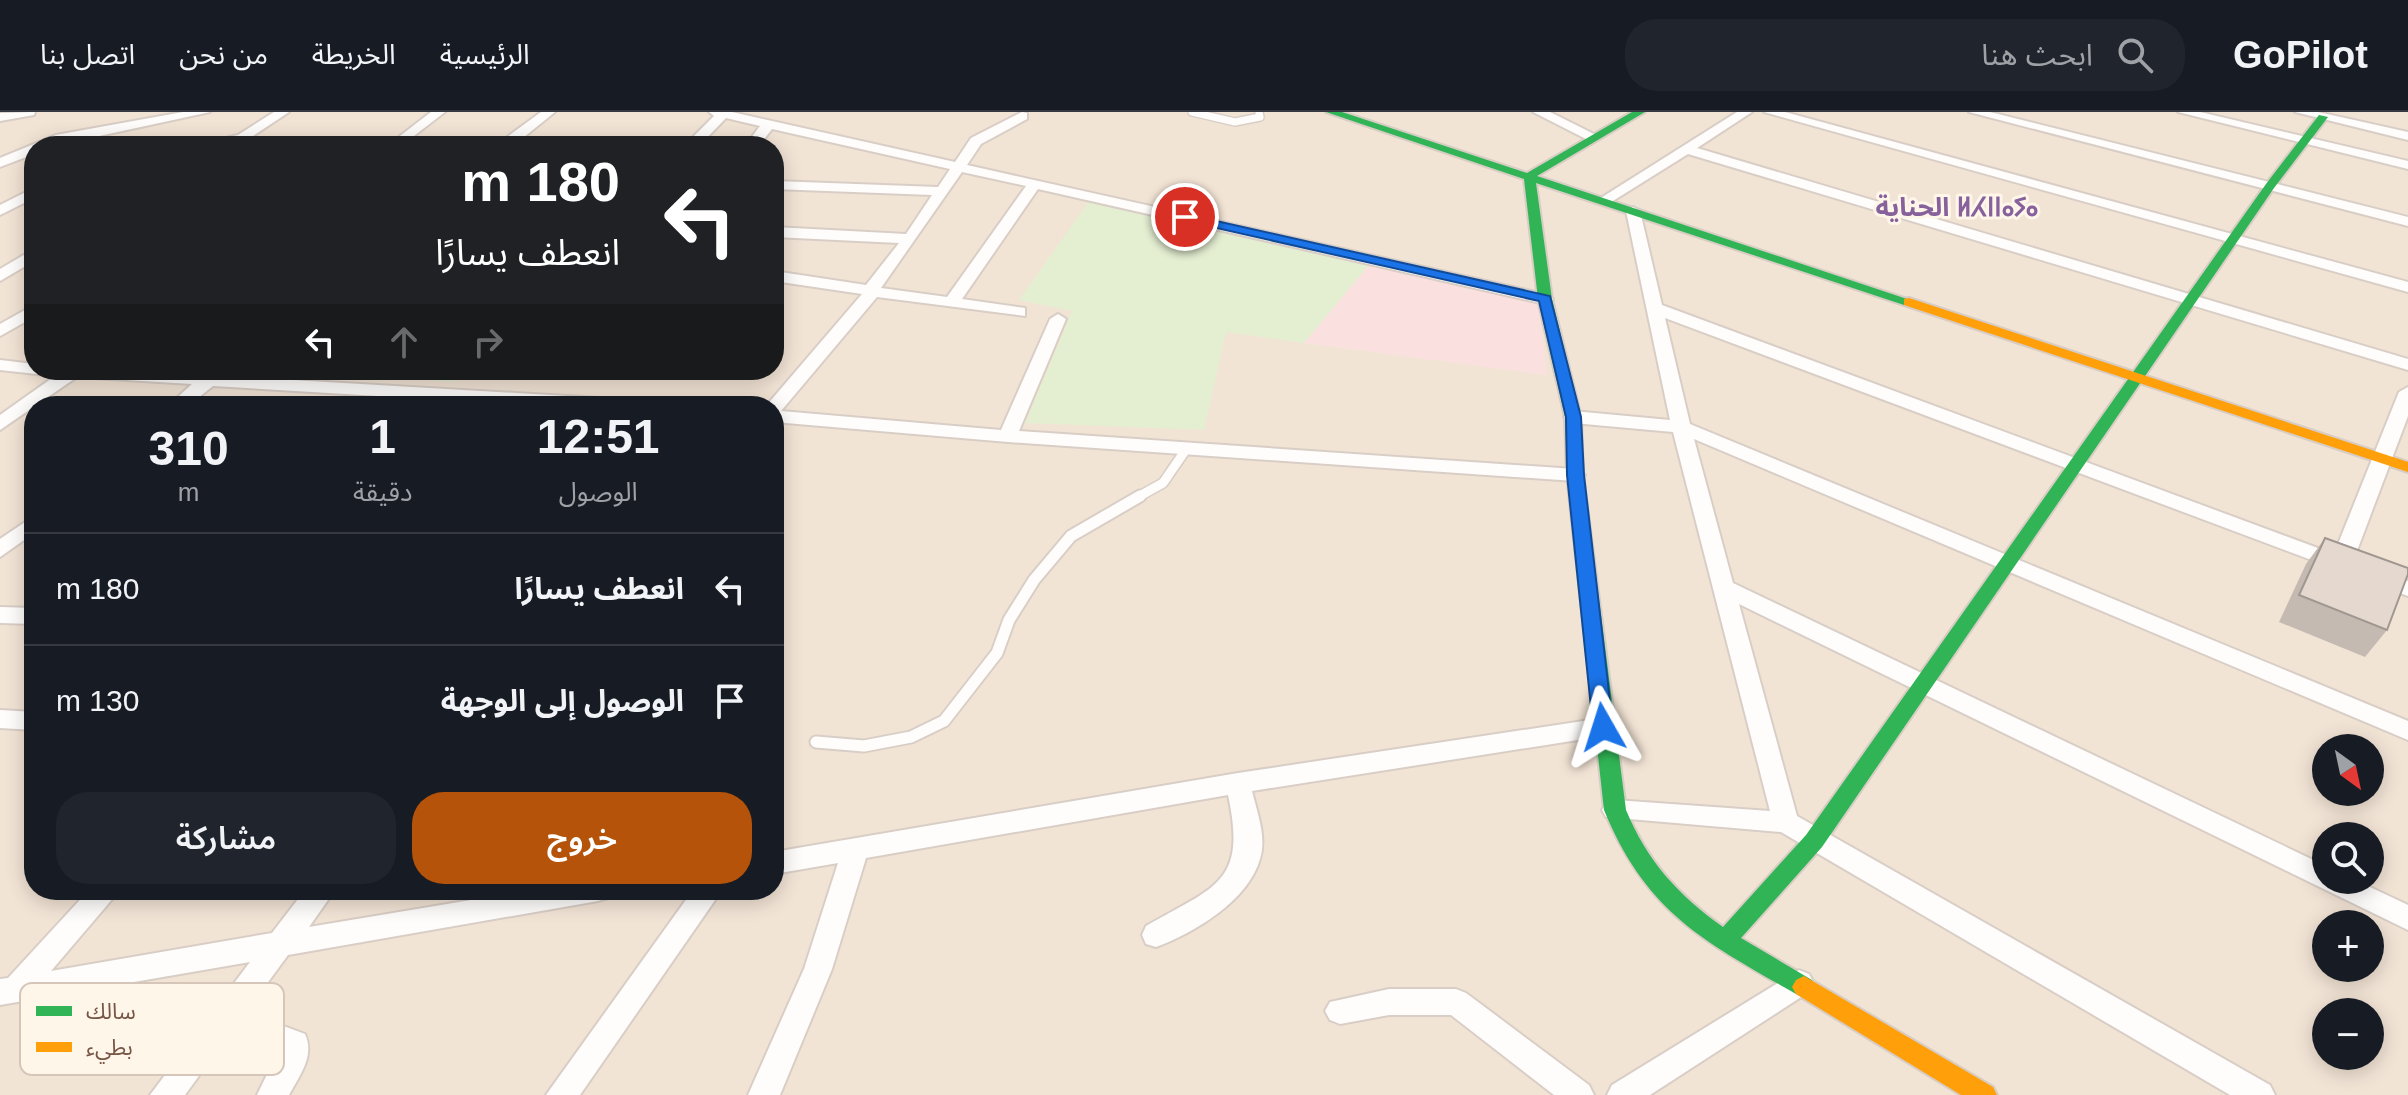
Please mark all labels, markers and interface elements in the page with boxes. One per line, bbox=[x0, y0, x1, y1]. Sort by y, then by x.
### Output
search box bbox=[1625, 19, 2185, 91]
icon: search bbox=[2113, 33, 2157, 77]
text: GoPilot bbox=[2233, 34, 2368, 76]
text: ابحث هنا bbox=[1981, 38, 2093, 71]
text: اتصل بنا bbox=[40, 39, 135, 70]
text: من نحن bbox=[179, 39, 268, 70]
text: الخريطة bbox=[312, 39, 396, 70]
text: الرئيسية bbox=[440, 39, 530, 70]
text: 180 m bbox=[461, 150, 620, 213]
icon: left bbox=[648, 168, 752, 272]
pin bbox=[1151, 183, 1219, 251]
district label: الحناية ⵍⵃⵏⵏⴰⵢⴰ bbox=[1876, 192, 2038, 222]
icon: arrive bbox=[1163, 195, 1207, 239]
text: انعطف يسارًا bbox=[435, 232, 620, 273]
icon: left bbox=[298, 320, 342, 364]
icon: ahead bbox=[382, 320, 426, 364]
icon: right bbox=[466, 320, 510, 364]
text: 1 bbox=[369, 410, 396, 463]
text: 12:51 bbox=[537, 410, 660, 463]
text: 310 bbox=[149, 422, 229, 475]
text: m bbox=[178, 477, 199, 507]
text: دقيقة bbox=[353, 477, 412, 507]
text: الوصول bbox=[559, 477, 638, 507]
icon: left bbox=[708, 567, 752, 611]
text: 180 m bbox=[56, 572, 139, 605]
text: انعطف يسارًا bbox=[515, 572, 684, 605]
icon: arrive bbox=[708, 679, 752, 723]
text: 130 m bbox=[56, 684, 139, 717]
text: الوصول إلى الوجهة bbox=[441, 684, 684, 717]
position arrow bbox=[1561, 685, 1645, 769]
north arrow bbox=[2312, 734, 2384, 806]
map controls bbox=[2312, 734, 2384, 1070]
button: مشاركة bbox=[56, 792, 396, 884]
button: خروج bbox=[412, 792, 752, 884]
button: search bbox=[2312, 822, 2384, 894]
button: + bbox=[2312, 910, 2384, 982]
legend bbox=[20, 983, 284, 1075]
button: − bbox=[2312, 998, 2384, 1070]
text: سالك bbox=[86, 999, 136, 1024]
text: بطيء bbox=[86, 1035, 133, 1064]

